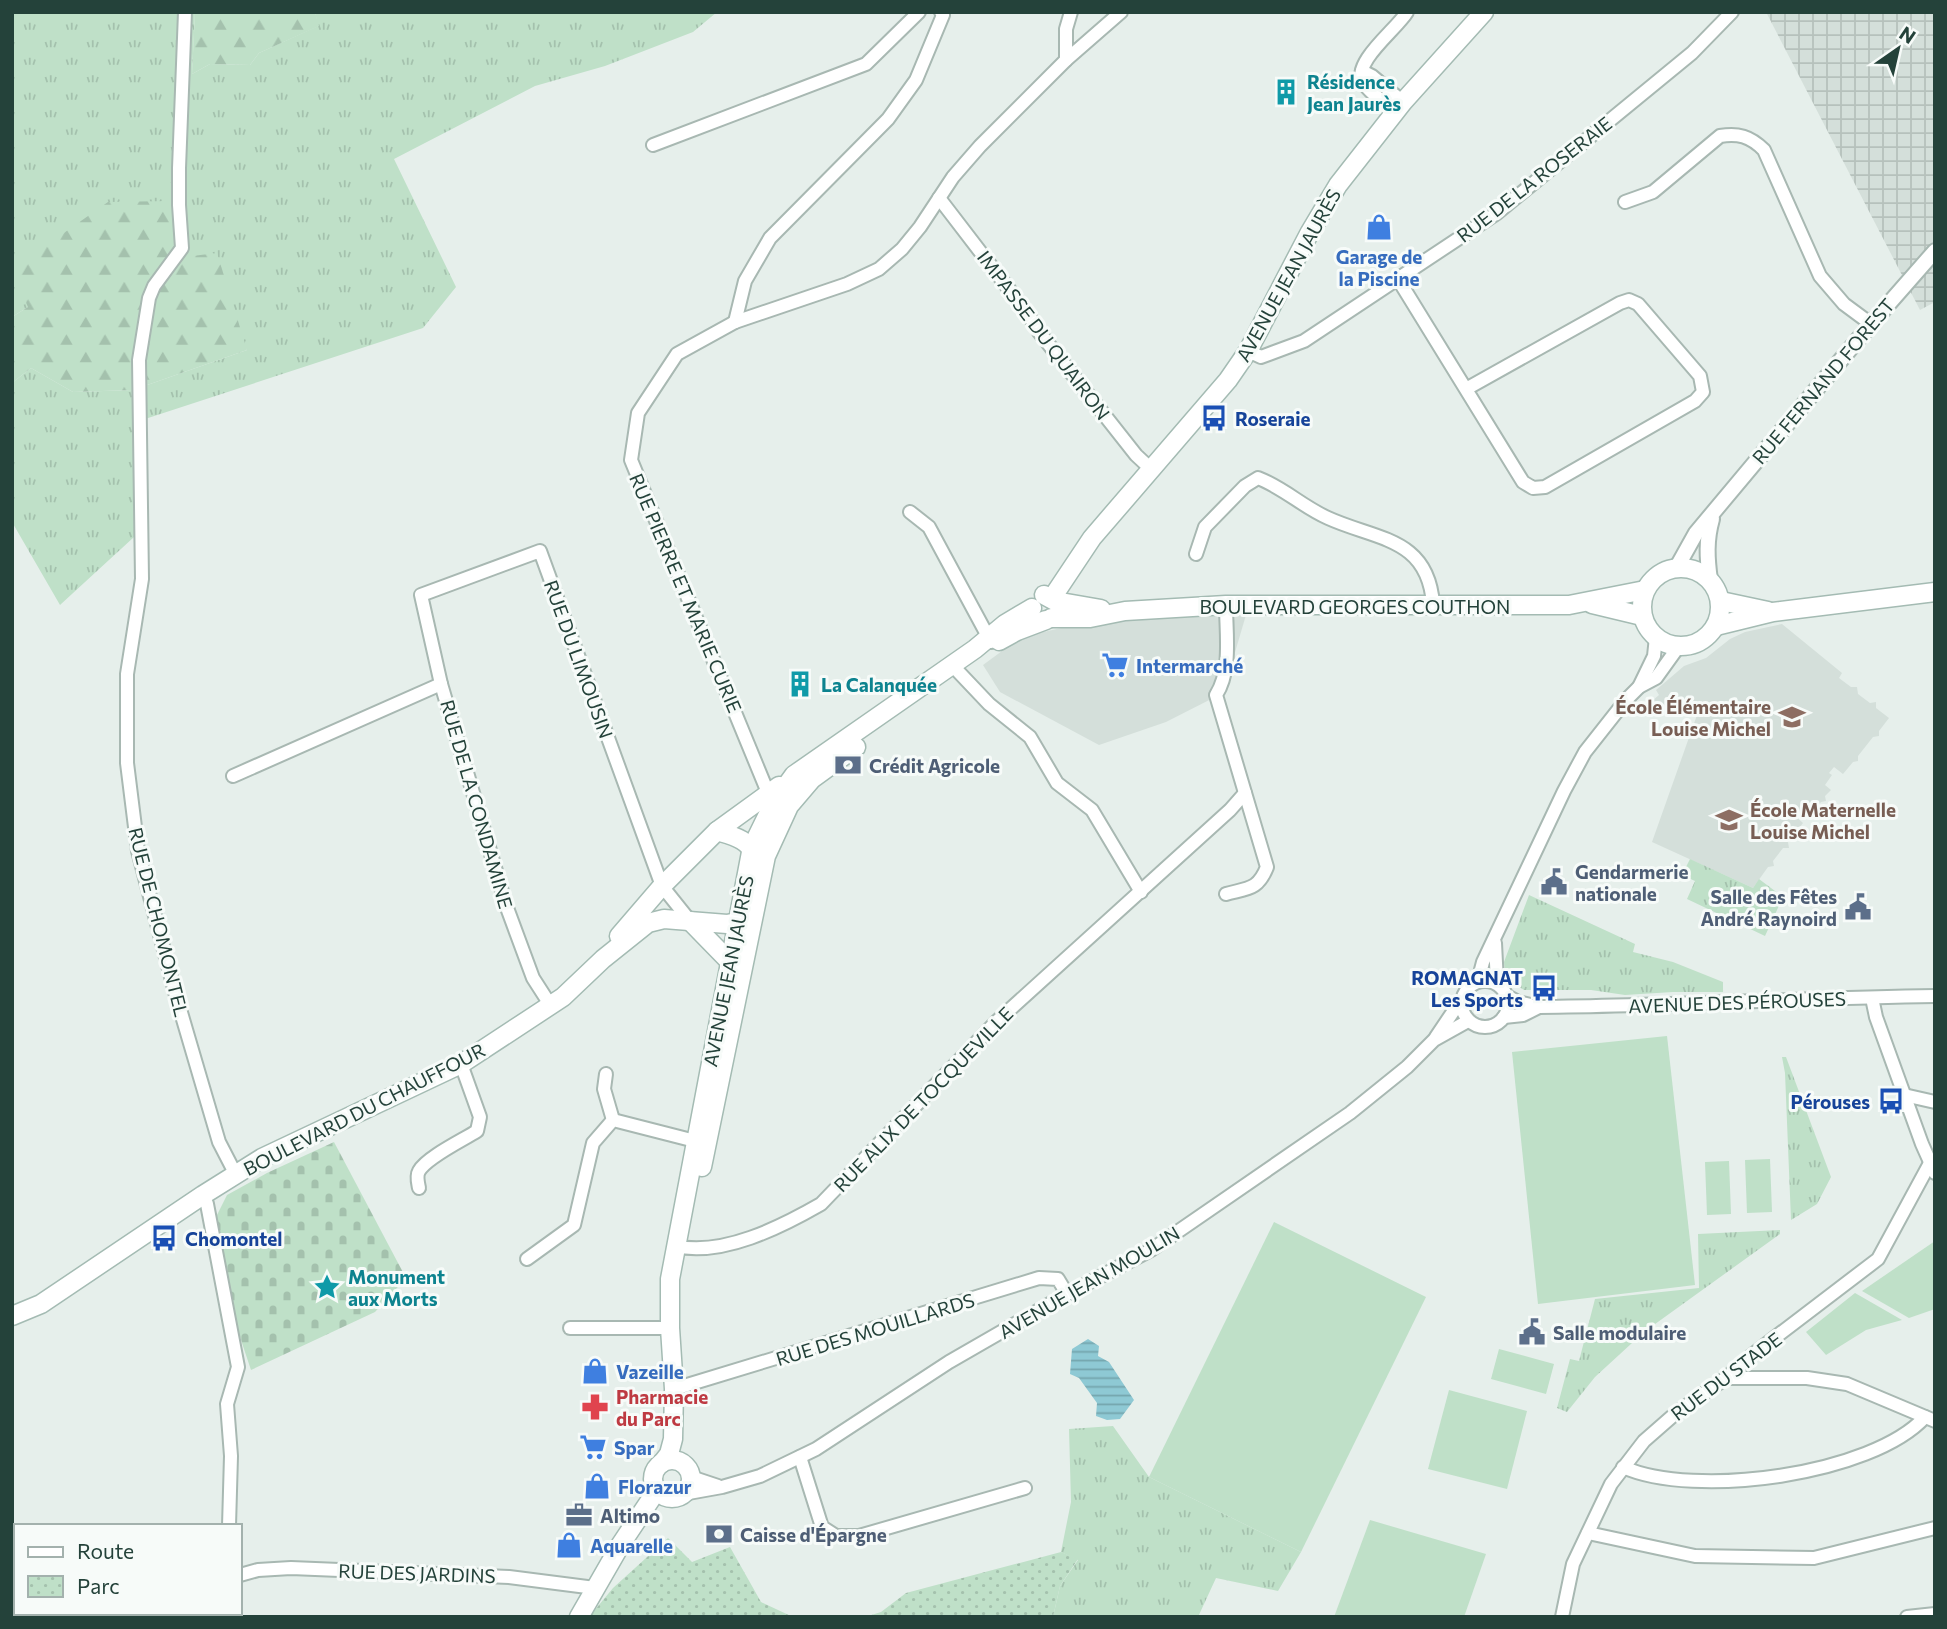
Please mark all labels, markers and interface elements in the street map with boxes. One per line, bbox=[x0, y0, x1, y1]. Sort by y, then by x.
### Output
north arrow bbox=[1863, 14, 1933, 84]
text: N bbox=[1895, 21, 1920, 48]
place label: Résidence Jean Jaurès bbox=[1307, 70, 1401, 115]
building icon: Résidence Jean Jaurès bbox=[1271, 77, 1301, 107]
street label: RUE DE LA ROSERAIE bbox=[1452, 111, 1616, 247]
street label: AVENUE JEAN JAURÈS bbox=[1231, 185, 1345, 365]
shop icon: Garage de la Piscine bbox=[1364, 212, 1394, 242]
place label: Garage de la Piscine bbox=[1336, 245, 1422, 290]
street label: IMPASSE DU QUAIRON bbox=[973, 246, 1115, 424]
street label: RUE FERNAND FOREST bbox=[1747, 294, 1899, 468]
bus stop icon: Roseraie bbox=[1199, 403, 1229, 433]
place label: Roseraie bbox=[1235, 407, 1310, 430]
street label: RUE PIERRE ET MARIE CURIE bbox=[625, 470, 747, 716]
street label: RUE DU LIMOUSIN bbox=[540, 577, 618, 741]
street label: BOULEVARD GEORGES COUTHON bbox=[1200, 595, 1510, 618]
supermarket icon: Intermarché bbox=[1100, 650, 1130, 680]
place label: Intermarché bbox=[1136, 654, 1243, 677]
building icon: La Calanquée bbox=[785, 669, 815, 699]
place label: La Calanquée bbox=[821, 673, 937, 696]
place label: École Élémentaire Louise Michel bbox=[1615, 695, 1771, 740]
street label: RUE DE LA CONDAMINE bbox=[436, 697, 518, 911]
school or university icon: École Élémentaire Louise Michel bbox=[1777, 702, 1807, 732]
bank icon: Crédit Agricole bbox=[833, 750, 863, 780]
place label: Crédit Agricole bbox=[869, 754, 1000, 777]
place label: École Maternelle Louise Michel bbox=[1750, 798, 1896, 843]
school or university icon: École Maternelle Louise Michel bbox=[1714, 805, 1744, 835]
street label: RUE DE CHOMONTEL bbox=[124, 825, 194, 1019]
place label: Gendarmerie nationale bbox=[1575, 860, 1689, 905]
public building icon: Gendarmerie nationale bbox=[1539, 867, 1569, 897]
street label: AVENUE JEAN JAURÈS bbox=[698, 874, 758, 1068]
place label: Salle des Fêtes André Raynoird bbox=[1700, 885, 1837, 930]
public building icon: Salle des Fêtes André Raynoird bbox=[1843, 892, 1873, 922]
place label: ROMAGNAT Les Sports bbox=[1411, 966, 1523, 1011]
bus stop icon: ROMAGNAT Les Sports bbox=[1529, 973, 1559, 1003]
street label: AVENUE DES PÉROUSES bbox=[1628, 987, 1846, 1017]
street label: RUE ALIX DE TOCQUEVILLE bbox=[829, 1002, 1017, 1196]
street label: BOULEVARD DU CHAUFFOUR bbox=[239, 1038, 489, 1180]
bus stop icon: Pérouses bbox=[1876, 1086, 1906, 1116]
place label: Pérouses bbox=[1790, 1090, 1870, 1113]
street label: AVENUE JEAN MOULIN bbox=[995, 1221, 1183, 1343]
bus stop icon: Chomontel bbox=[149, 1223, 179, 1253]
place label: Chomontel bbox=[185, 1227, 282, 1250]
place label: Monument aux Morts bbox=[348, 1265, 445, 1310]
place icon: Monument aux Morts bbox=[312, 1272, 342, 1302]
street label: RUE DES MOUILLARDS bbox=[773, 1288, 977, 1370]
public building icon: Salle modulaire bbox=[1517, 1317, 1547, 1347]
place label: Salle modulaire bbox=[1553, 1321, 1686, 1344]
street label: RUE DU STADE bbox=[1666, 1327, 1786, 1425]
shop icon: Vazeille bbox=[580, 1356, 610, 1386]
place label: Vazeille bbox=[616, 1360, 684, 1383]
place label: Pharmacie du Parc bbox=[616, 1385, 708, 1430]
pharmacy icon: Pharmacie du Parc bbox=[580, 1392, 610, 1422]
supermarket icon: Spar bbox=[578, 1432, 608, 1462]
place label: Spar bbox=[614, 1436, 655, 1459]
shop icon: Florazur bbox=[582, 1471, 612, 1501]
place label: Florazur bbox=[618, 1475, 692, 1498]
office icon: Altimo bbox=[564, 1500, 594, 1530]
place label: Altimo bbox=[600, 1504, 660, 1527]
bank icon: Caisse d'Épargne bbox=[704, 1519, 734, 1549]
place label: Caisse d'Épargne bbox=[740, 1523, 887, 1546]
legend bbox=[14, 1524, 242, 1615]
shop icon: Aquarelle bbox=[554, 1530, 584, 1560]
place label: Aquarelle bbox=[590, 1534, 673, 1557]
text: Route bbox=[77, 1538, 134, 1563]
street label: RUE DES JARDINS bbox=[338, 1559, 496, 1587]
text: Parc bbox=[77, 1573, 120, 1598]

